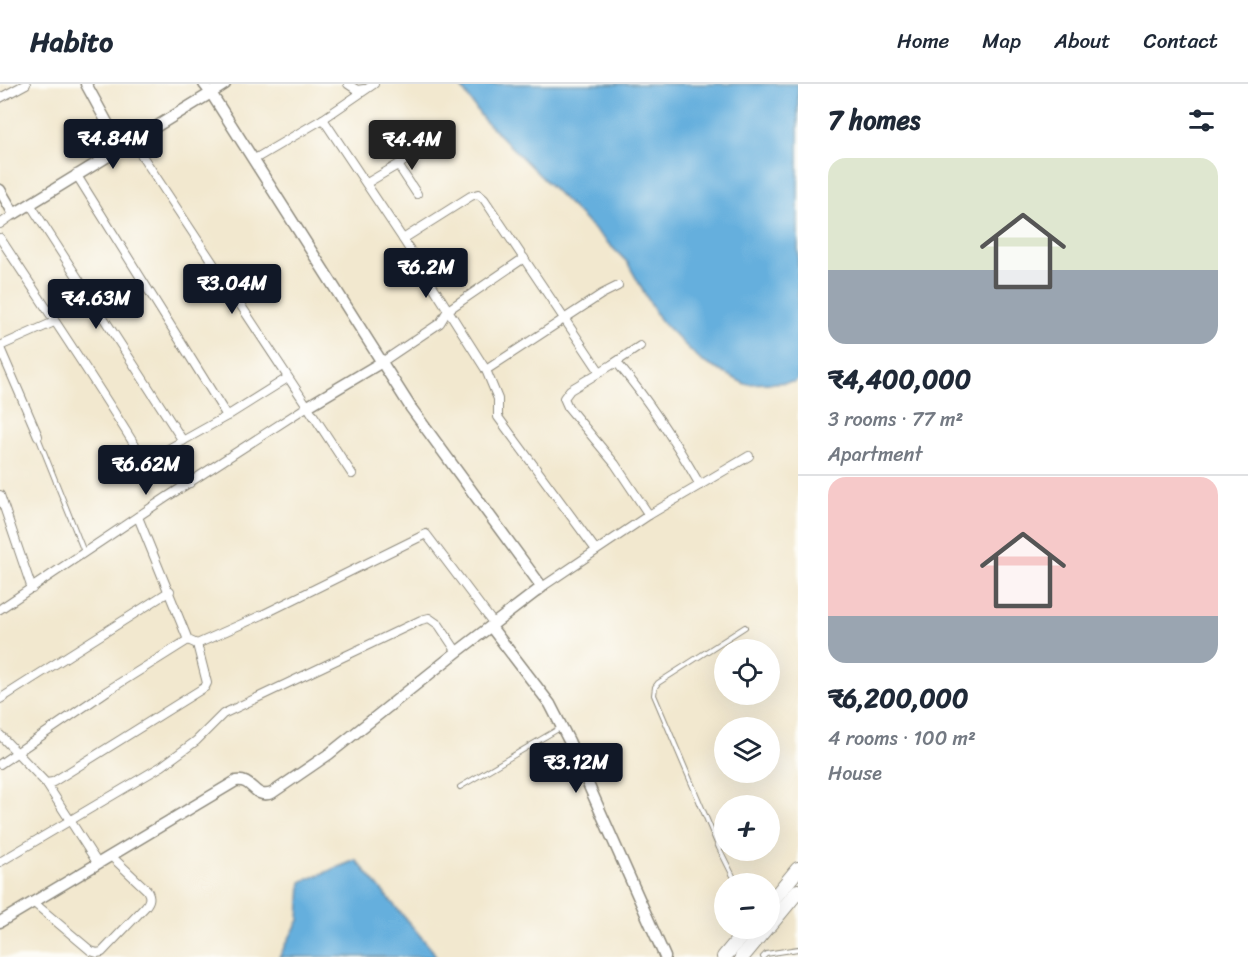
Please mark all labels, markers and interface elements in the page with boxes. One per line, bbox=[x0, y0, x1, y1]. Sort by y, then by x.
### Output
text: Habito bbox=[30, 17, 113, 66]
text: Home bbox=[897, 22, 949, 60]
text: Map bbox=[982, 22, 1021, 60]
text: About bbox=[1054, 22, 1111, 60]
text: Contact bbox=[1144, 22, 1218, 60]
text: 7 homes bbox=[828, 97, 920, 143]
icon: filters bbox=[1185, 104, 1218, 137]
pin: ₹4.84M bbox=[64, 119, 162, 170]
pin: ₹4.4M bbox=[370, 120, 454, 171]
text: ₹4.84M bbox=[78, 121, 148, 156]
text: ₹4.4M bbox=[383, 122, 441, 157]
icon: home bbox=[969, 197, 1077, 305]
pin: ₹6.2M bbox=[384, 248, 468, 299]
text: ₹6.2M bbox=[398, 250, 454, 285]
pin: ₹3.04M bbox=[183, 264, 281, 315]
text: ₹3.04M bbox=[197, 266, 267, 301]
pin: ₹4.63M bbox=[47, 279, 145, 330]
text: ₹4.63M bbox=[62, 281, 130, 316]
text: ₹4,400,000 bbox=[828, 356, 971, 402]
text: 3 rooms · 77 m² bbox=[828, 402, 963, 437]
text: Apartment bbox=[828, 437, 922, 472]
pin: ₹6.62M bbox=[97, 445, 195, 496]
text: ₹6.62M bbox=[112, 447, 180, 482]
icon: home bbox=[969, 516, 1077, 624]
map controls bbox=[714, 639, 780, 939]
button: locate bbox=[714, 639, 780, 705]
text: ₹6,200,000 bbox=[828, 675, 968, 721]
button: layers bbox=[714, 717, 780, 783]
text: 4 rooms · 100 m² bbox=[828, 721, 976, 756]
pin: ₹3.12M bbox=[527, 743, 625, 794]
text: ₹3.12M bbox=[544, 745, 608, 780]
text: House bbox=[828, 756, 882, 791]
button: + bbox=[714, 795, 780, 861]
button: − bbox=[714, 873, 780, 939]

